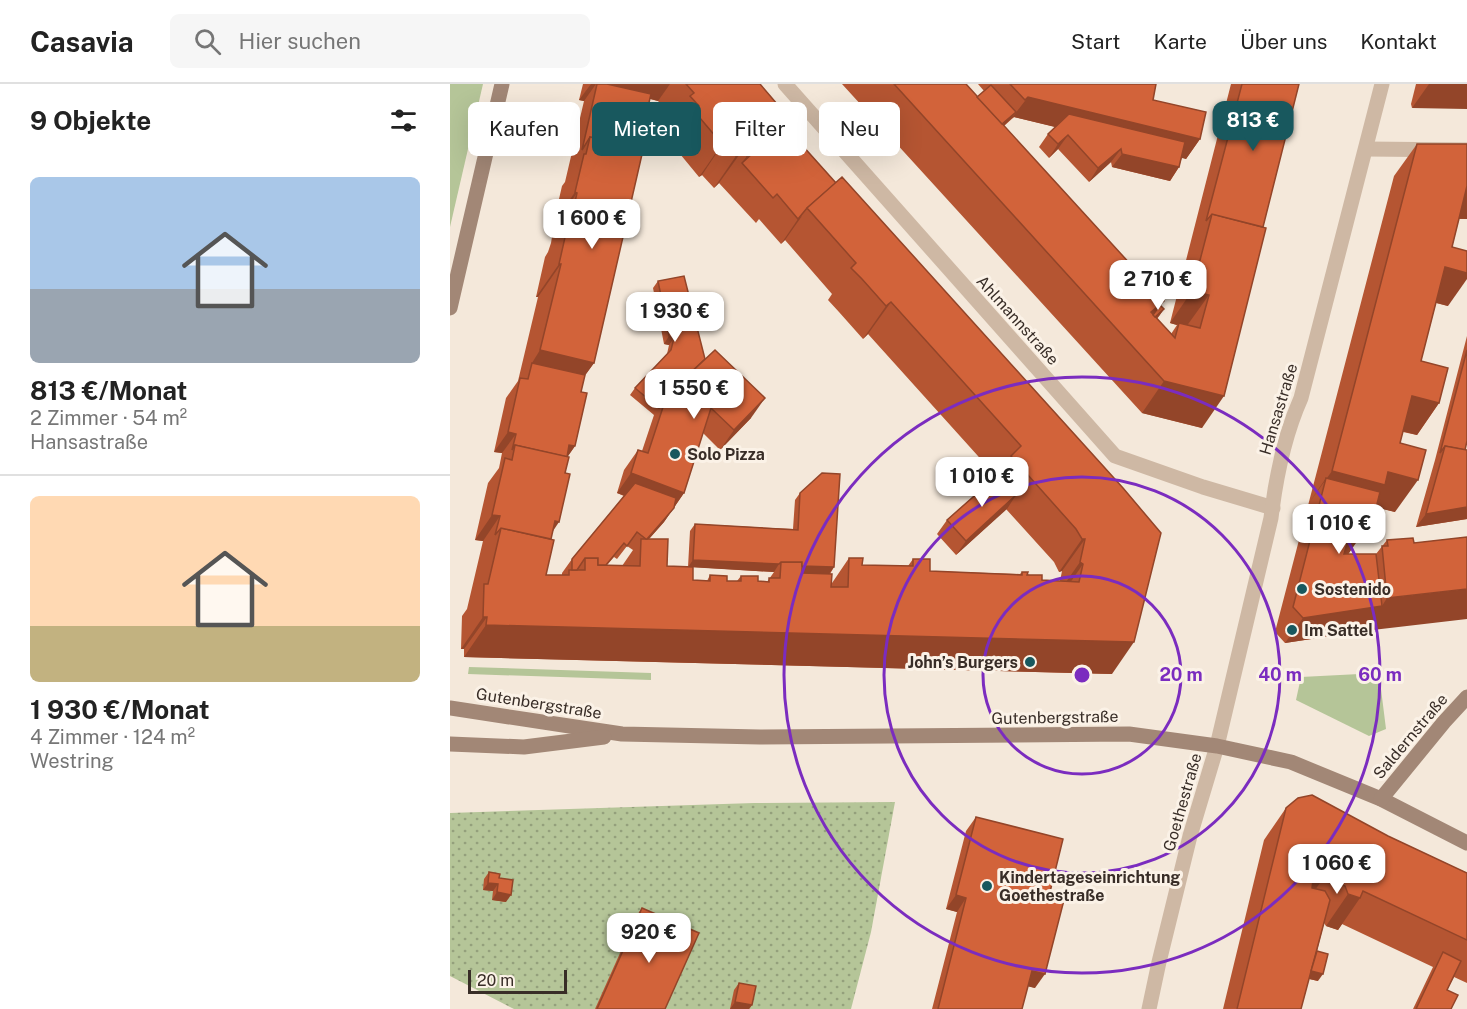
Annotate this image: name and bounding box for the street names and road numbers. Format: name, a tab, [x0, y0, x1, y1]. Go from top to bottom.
street label: Ahlmannstraße	[972, 272, 1063, 369]
street label: Hansastraße	[1256, 361, 1301, 457]
street label: Gutenbergstraße	[475, 684, 603, 723]
street label: Saldernstraße	[1369, 690, 1452, 783]
street label: Gutenbergstraße	[991, 707, 1119, 728]
street label: Goethestraße	[1159, 751, 1206, 853]

